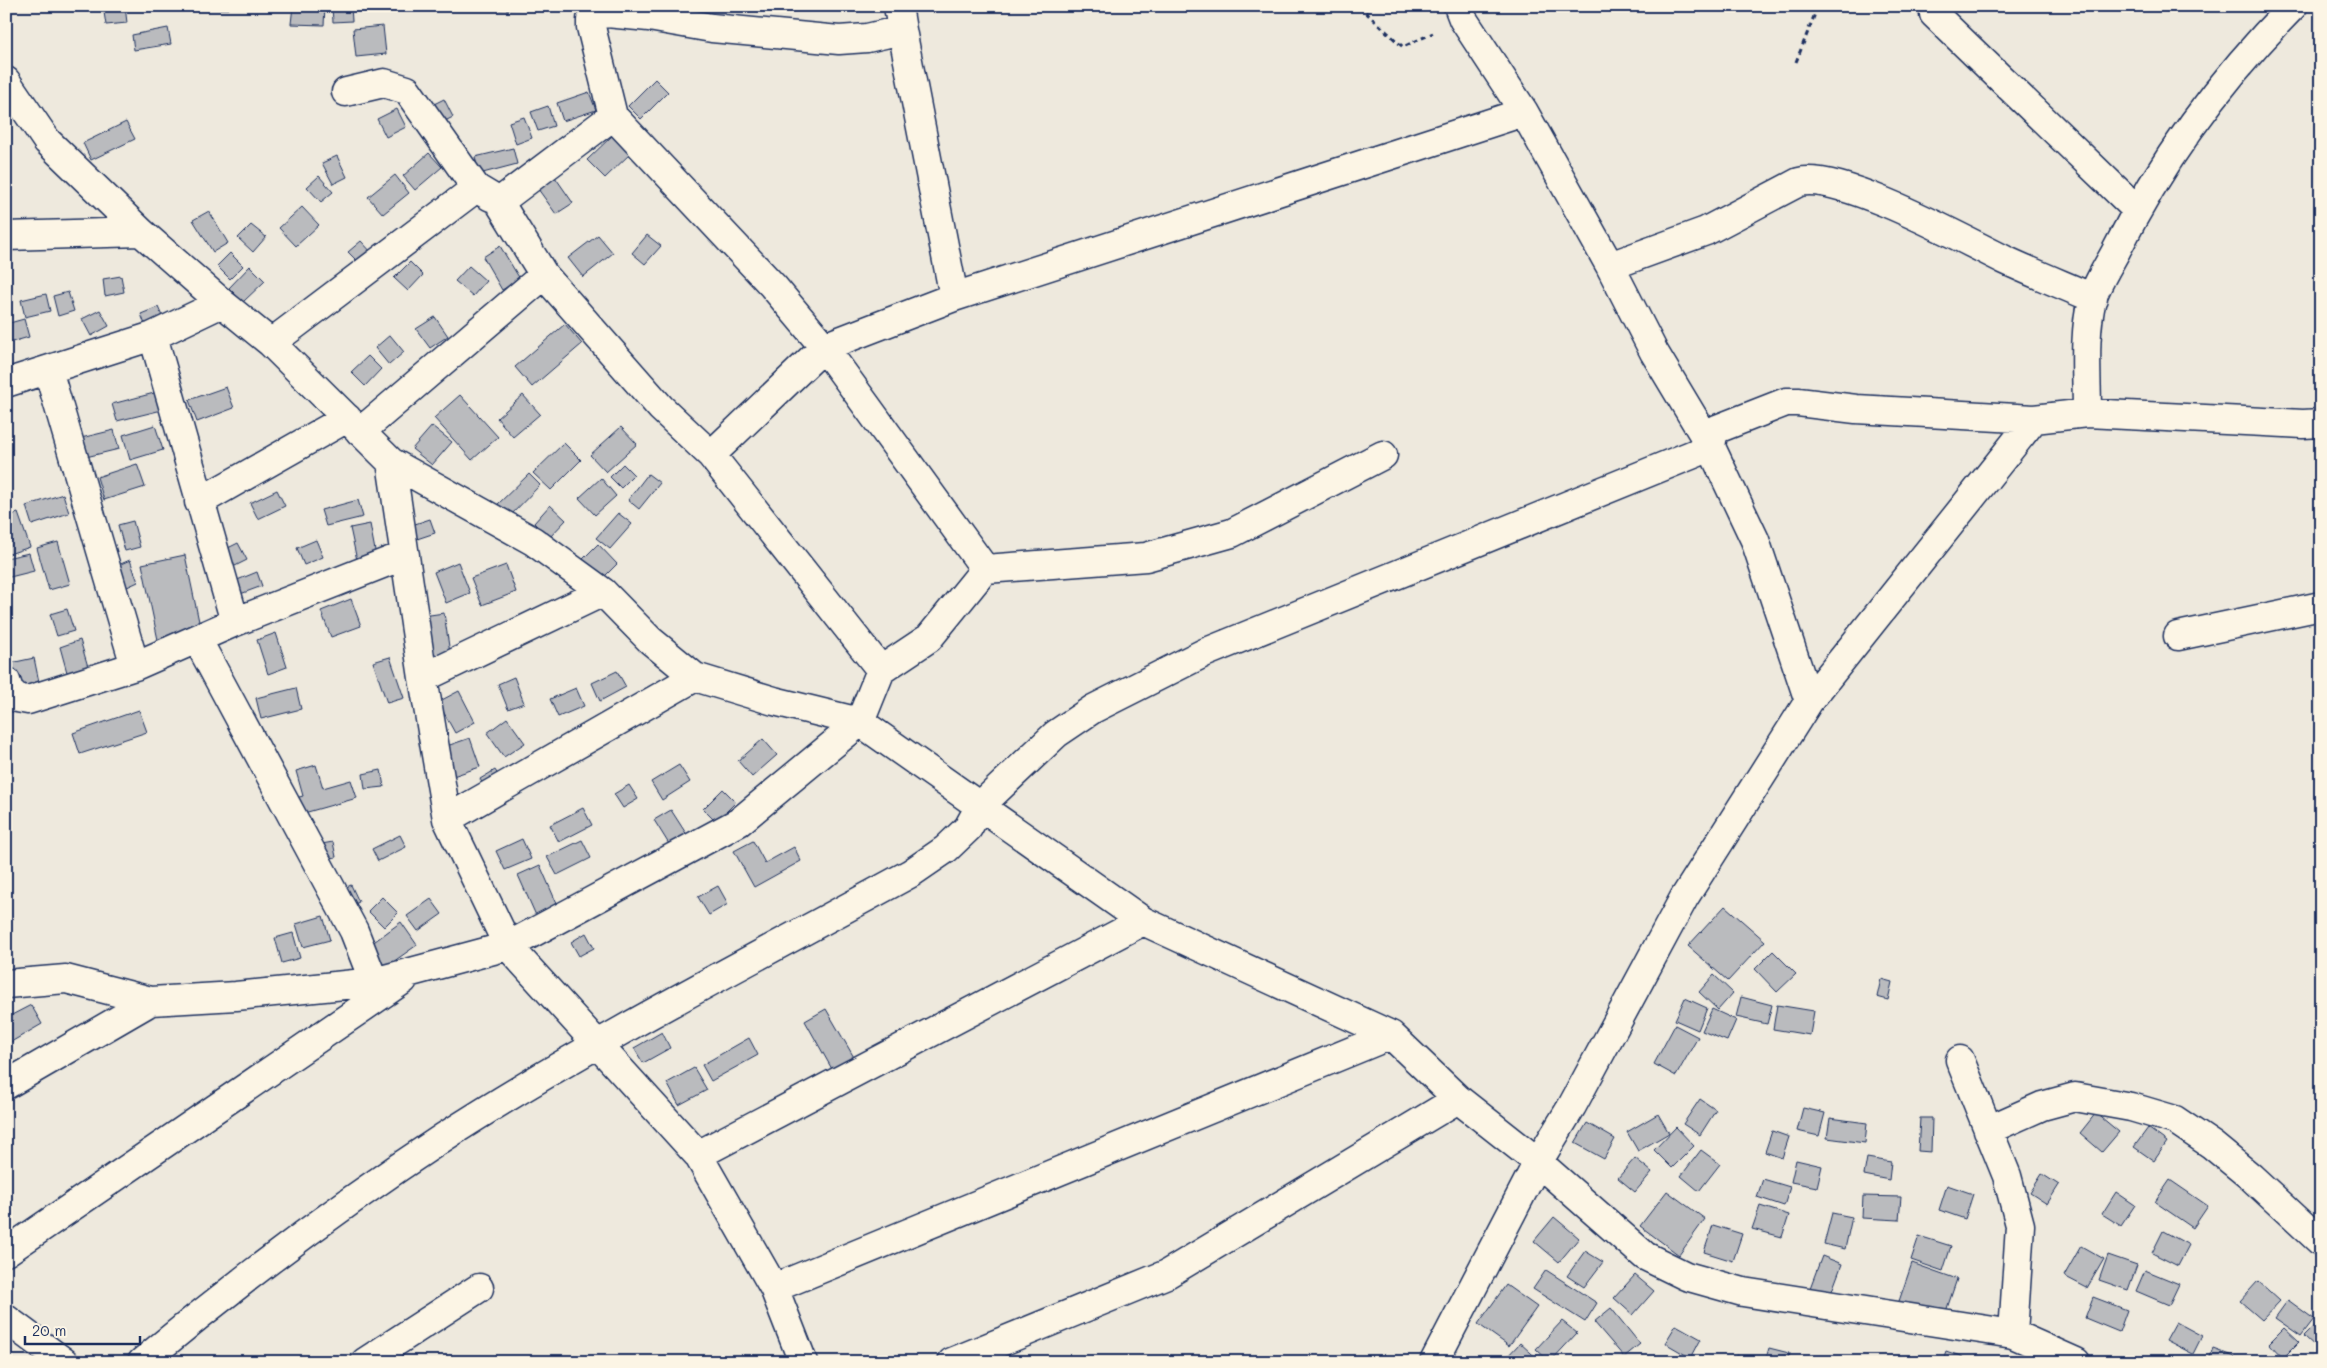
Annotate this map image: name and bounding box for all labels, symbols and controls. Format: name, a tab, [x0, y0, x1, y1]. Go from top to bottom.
scale bar	[25, 1313, 140, 1345]
text: 20 m	[32, 1320, 66, 1340]

